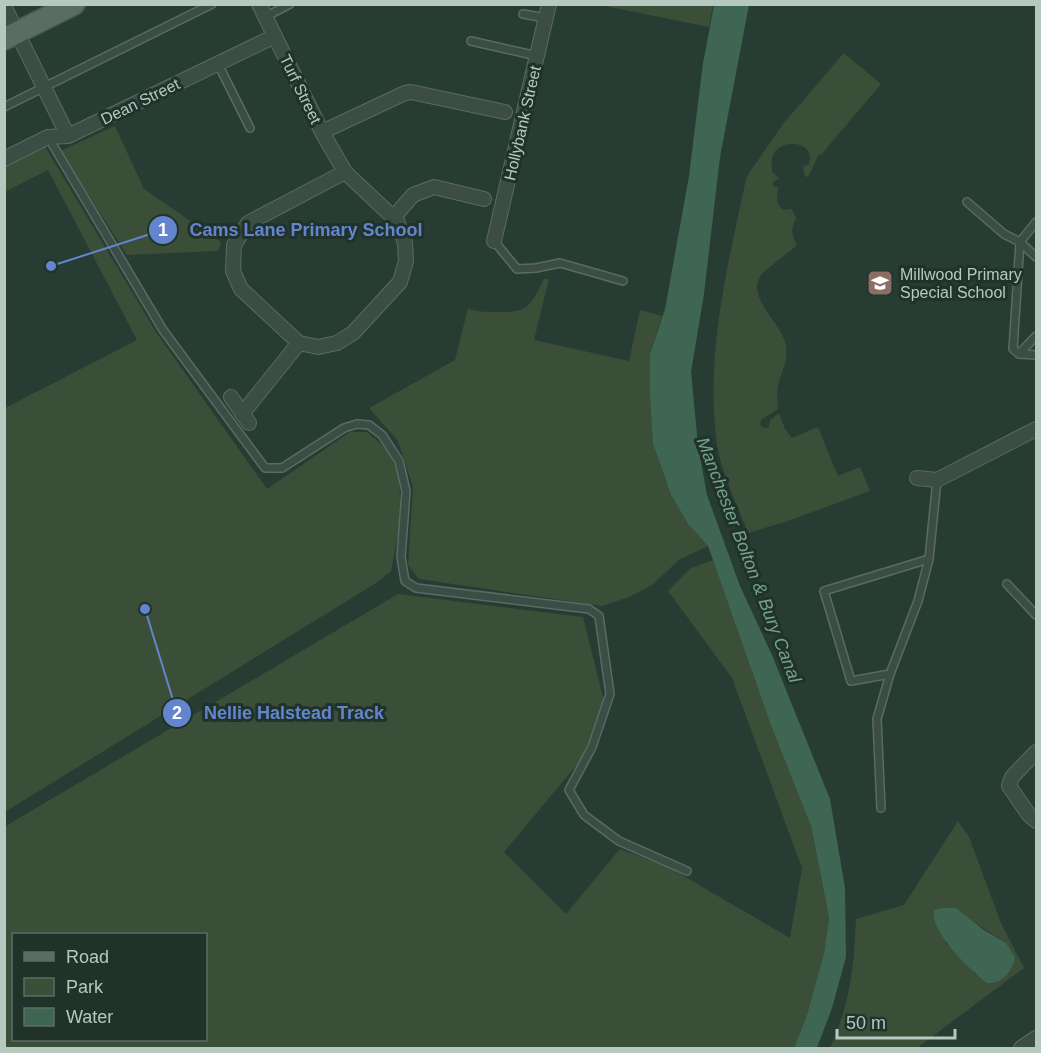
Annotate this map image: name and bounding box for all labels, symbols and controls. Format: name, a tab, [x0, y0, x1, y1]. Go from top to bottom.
street label: Turf Street	[276, 52, 325, 127]
street label: Hollybank Street	[501, 63, 544, 182]
street label: Dean Street	[98, 75, 183, 128]
callout: Cams Lane Primary School	[148, 212, 435, 248]
text: 1	[158, 220, 168, 240]
text: Cams Lane Primary School	[189, 220, 423, 240]
place label: Millwood Primary Special School	[900, 266, 1022, 301]
school or university icon: Millwood Primary Special School	[865, 268, 895, 298]
water label: Manchester Bolton & Bury Canal	[693, 435, 805, 686]
callout: Nellie Halstead Track	[162, 695, 396, 731]
text: 2	[172, 703, 182, 723]
text: Nellie Halstead Track	[204, 703, 385, 723]
legend	[12, 933, 207, 1041]
text: Road	[66, 947, 109, 967]
text: Park	[66, 977, 104, 997]
scale bar	[837, 1002, 956, 1040]
text: Water	[66, 1007, 113, 1027]
text: 50 m	[846, 1013, 886, 1033]

